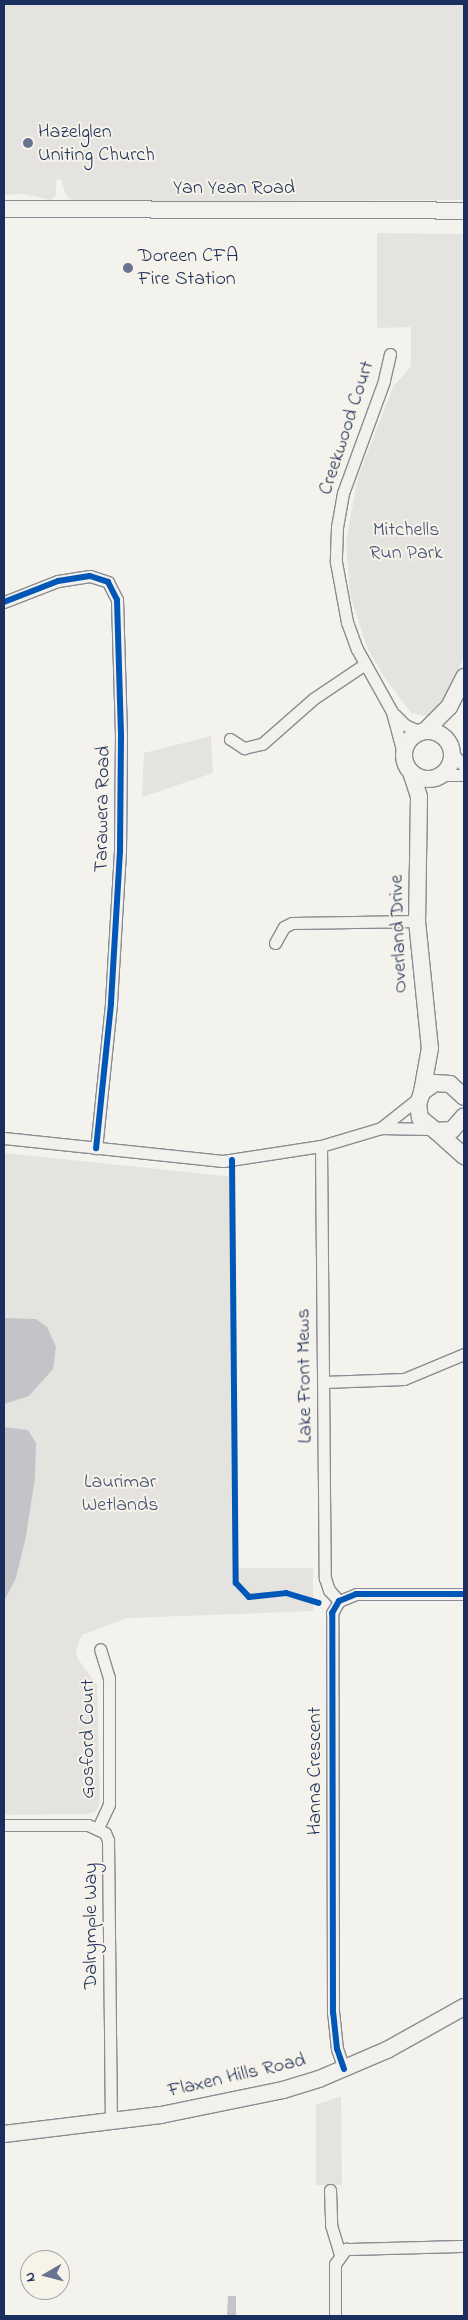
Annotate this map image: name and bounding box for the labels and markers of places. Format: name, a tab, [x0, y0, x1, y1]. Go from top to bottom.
place label: Hazelglen Uniting Church	[38, 120, 155, 167]
marker: Hazelglen Uniting Church	[22, 137, 34, 149]
place label: Doreen CFA Fire Station	[138, 244, 238, 291]
marker: Doreen CFA Fire Station	[122, 262, 134, 274]

